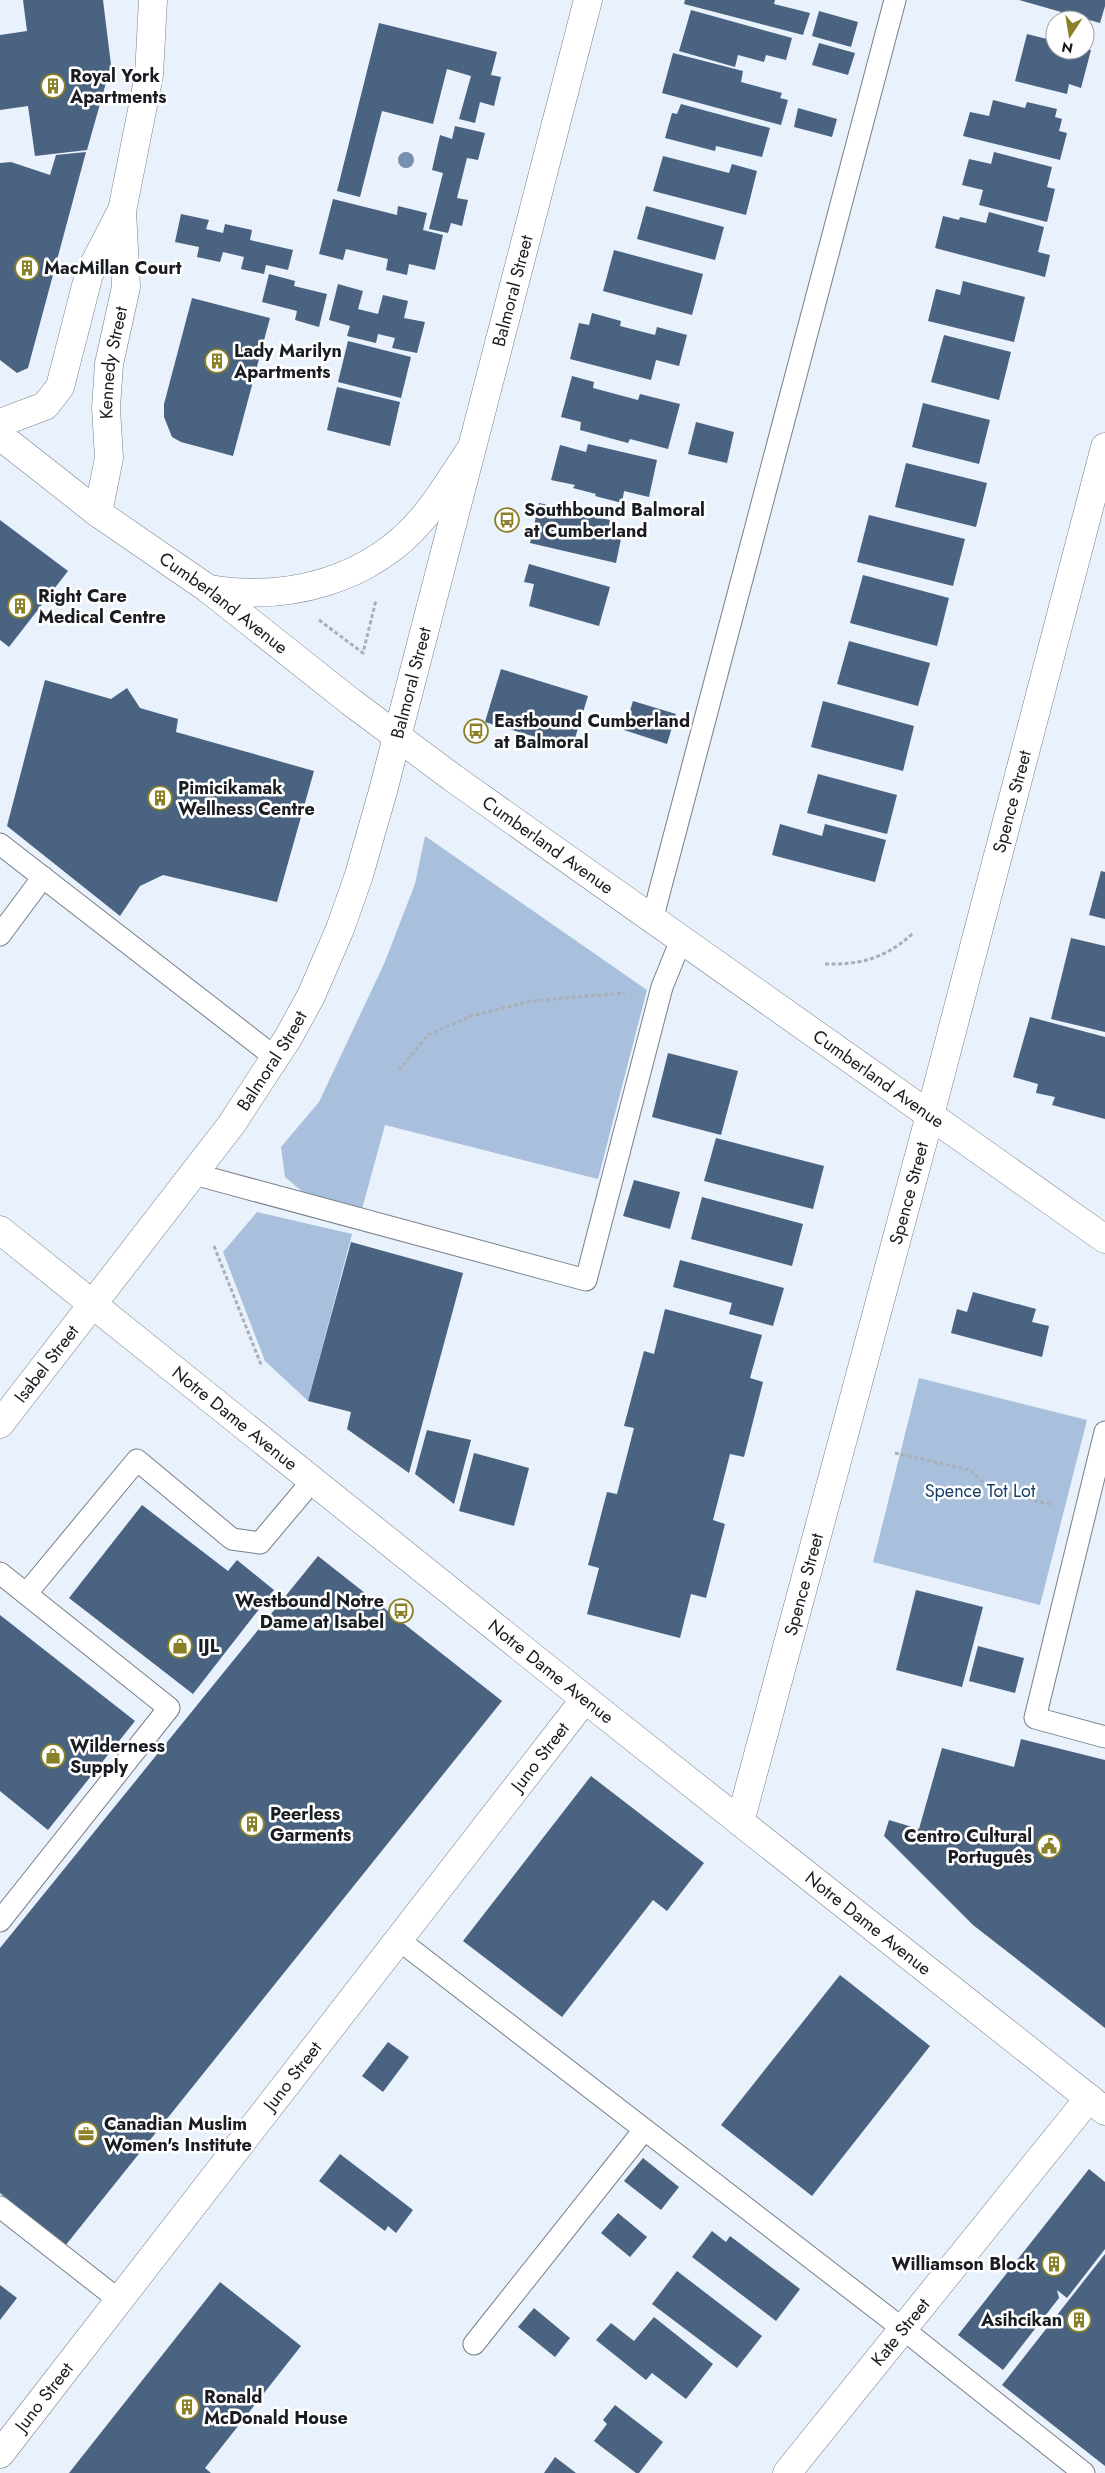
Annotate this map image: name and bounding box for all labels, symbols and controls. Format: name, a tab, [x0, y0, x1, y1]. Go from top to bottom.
north arrow	[1045, 10, 1095, 60]
text: N	[1060, 37, 1075, 59]
place label: Royal York Apartments	[69, 63, 167, 110]
building icon: Royal York Apartments	[40, 73, 66, 99]
street label: Balmoral Street	[486, 232, 540, 349]
building icon: MacMillan Court	[14, 255, 40, 281]
place label: MacMillan Court	[44, 255, 182, 281]
street label: Kennedy Street	[93, 303, 134, 420]
place label: Lady Marilyn Apartments	[233, 338, 342, 385]
building icon: Lady Marilyn Apartments	[204, 348, 230, 374]
place label: Southbound Balmoral at Cumberland	[524, 497, 705, 544]
bus stop icon: Southbound Balmoral at Cumberland	[494, 507, 520, 533]
street label: Cumberland Avenue	[154, 546, 293, 660]
place label: Right Care Medical Centre	[38, 583, 166, 630]
building icon: Right Care Medical Centre	[7, 593, 33, 619]
street label: Balmoral Street	[384, 624, 438, 741]
place label: Eastbound Cumberland at Balmoral	[494, 708, 690, 755]
bus stop icon: Eastbound Cumberland at Balmoral	[463, 718, 489, 744]
street label: Spence Street	[986, 747, 1038, 856]
place label: Pimicikamak Wellness Centre	[178, 775, 315, 822]
building icon: Pimicikamak Wellness Centre	[147, 785, 173, 811]
street label: Cumberland Avenue	[477, 790, 619, 901]
street label: Balmoral Street	[231, 1006, 314, 1116]
street label: Cumberland Avenue	[808, 1023, 950, 1134]
street label: Spence Street	[883, 1139, 935, 1247]
street label: Isabel Street	[8, 1319, 85, 1408]
street label: Notre Dame Avenue	[166, 1360, 303, 1477]
park label: Spence Tot Lot	[925, 1478, 1036, 1504]
street label: Spence Street	[778, 1530, 830, 1639]
place label: Westbound Notre Dame at Isabel	[235, 1588, 384, 1635]
bus stop icon: Westbound Notre Dame at Isabel	[388, 1598, 414, 1624]
street label: Notre Dame Avenue	[482, 1613, 619, 1730]
shop icon: IJL	[167, 1633, 193, 1659]
place label: IJL	[198, 1633, 220, 1659]
street label: Juno Street	[504, 1716, 576, 1799]
place label: Wilderness Supply	[70, 1733, 165, 1780]
shop icon: Wilderness Supply	[40, 1743, 66, 1769]
place label: Peerless Garments	[270, 1801, 351, 1848]
building icon: Peerless Garments	[239, 1811, 265, 1837]
place label: Centro Cultural Português	[904, 1823, 1032, 1870]
public building icon: Centro Cultural Português	[1036, 1833, 1062, 1859]
street label: Notre Dame Avenue	[800, 1865, 937, 1981]
street label: Juno Street	[256, 2035, 328, 2118]
place label: Canadian Muslim Women's Institute	[104, 2111, 252, 2158]
office icon: Canadian Muslim Women's Institute	[73, 2121, 99, 2147]
place label: Williamson Block	[891, 2251, 1037, 2277]
building icon: Williamson Block	[1041, 2251, 1067, 2277]
street label: Kate Street	[865, 2292, 936, 2372]
place label: Asihcikan	[980, 2307, 1062, 2333]
building icon: Asihcikan	[1066, 2307, 1092, 2333]
street label: Juno Street	[8, 2356, 80, 2439]
place label: Ronald McDonald House	[204, 2384, 348, 2431]
building icon: Ronald McDonald House	[174, 2394, 200, 2420]

